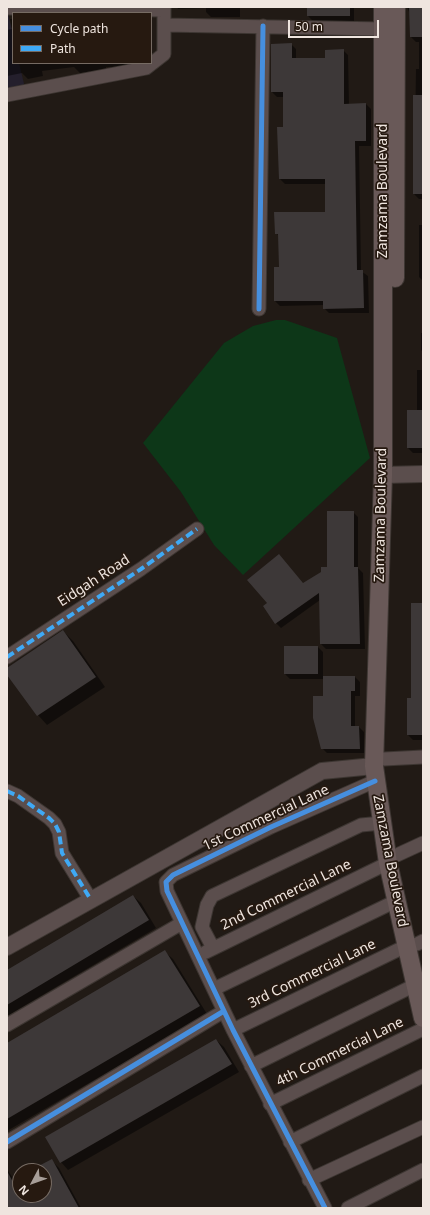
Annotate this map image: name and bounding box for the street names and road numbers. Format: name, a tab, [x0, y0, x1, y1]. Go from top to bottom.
street label: Zamzama Boulevard	[375, 124, 391, 258]
street label: Zamzama Boulevard	[371, 448, 391, 582]
street label: Eidgah Road	[55, 552, 133, 610]
street label: 1st Commercial Lane	[200, 781, 332, 855]
street label: Zamzama Boulevard	[369, 793, 411, 929]
street label: 2nd Commercial Lane	[218, 856, 354, 934]
street label: 3rd Commercial Lane	[245, 936, 379, 1012]
street label: 4th Commercial Lane	[274, 1014, 406, 1090]

